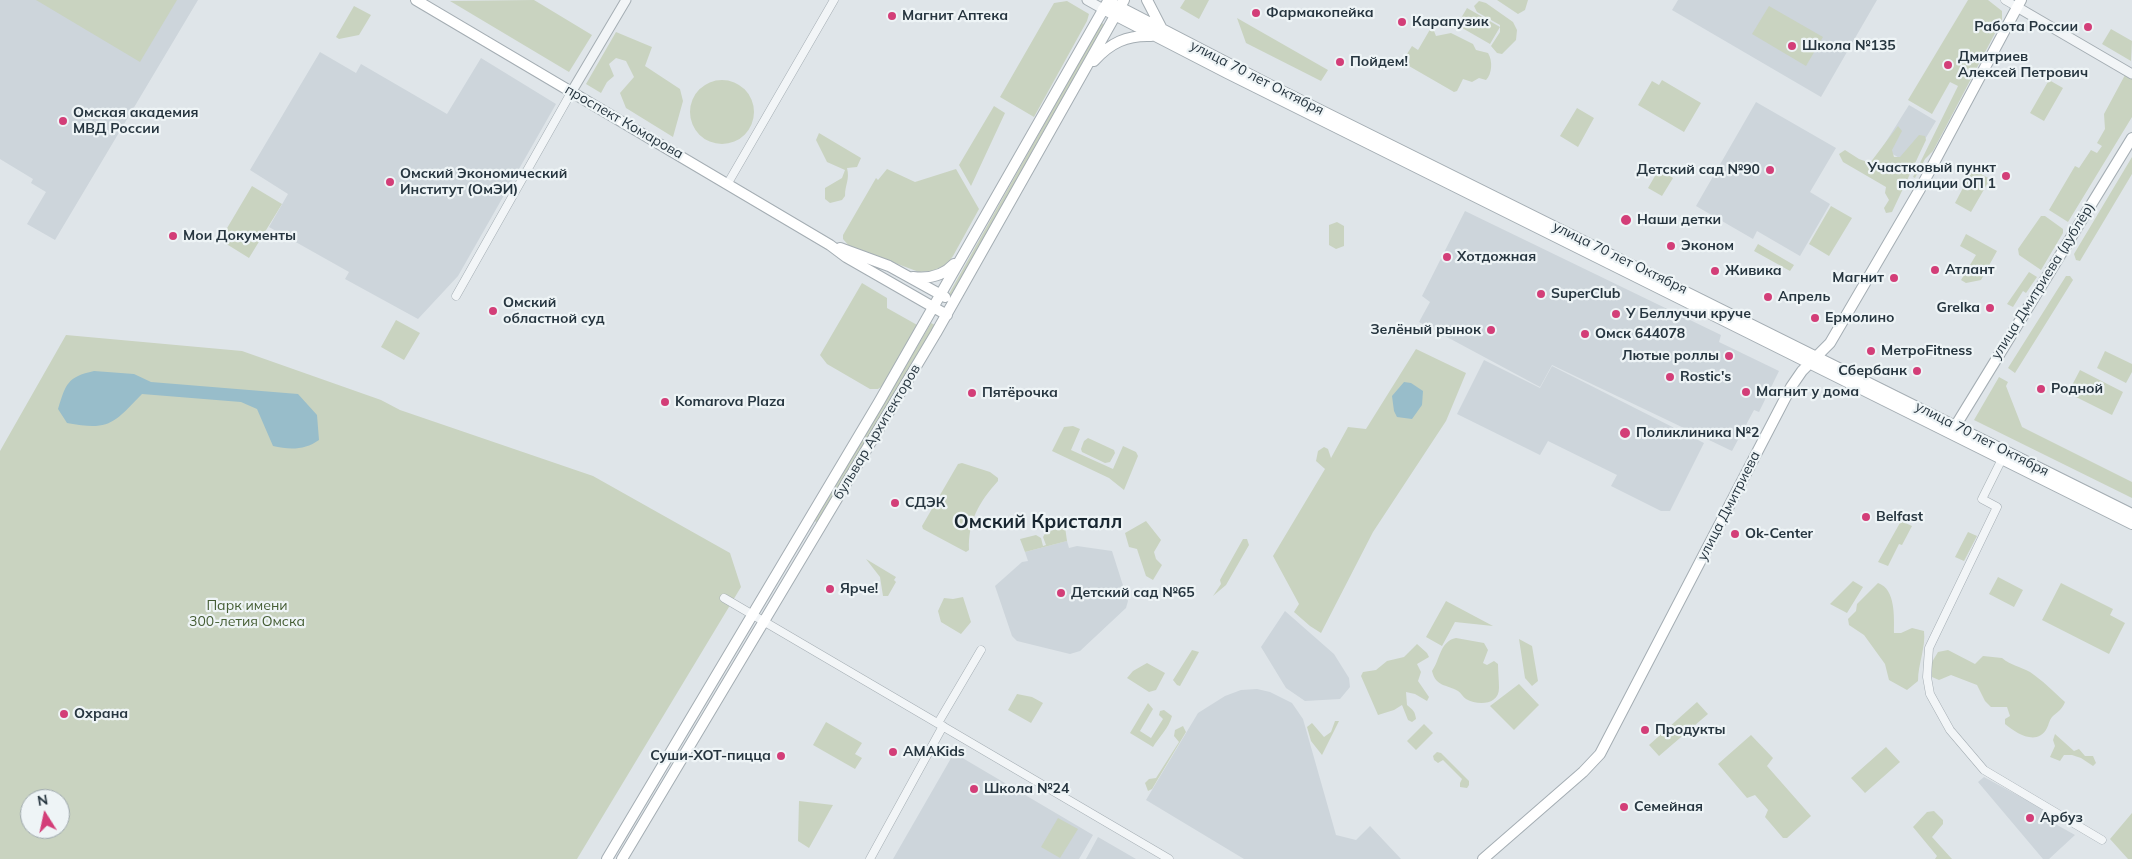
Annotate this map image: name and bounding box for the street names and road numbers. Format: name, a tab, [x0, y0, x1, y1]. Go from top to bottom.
street label: улица 70 лет Октября	[1187, 37, 1327, 119]
street label: проспект Комарова	[562, 81, 686, 163]
street label: улица Дмитриева (дублёр)	[1988, 199, 2098, 363]
street label: улица 70 лет Октября	[1550, 218, 1690, 298]
street label: бульвар Архитекторов	[830, 361, 924, 503]
street label: улица 70 лет Октября	[1912, 398, 2052, 480]
street label: улица Дмитриева	[1694, 448, 1764, 564]

